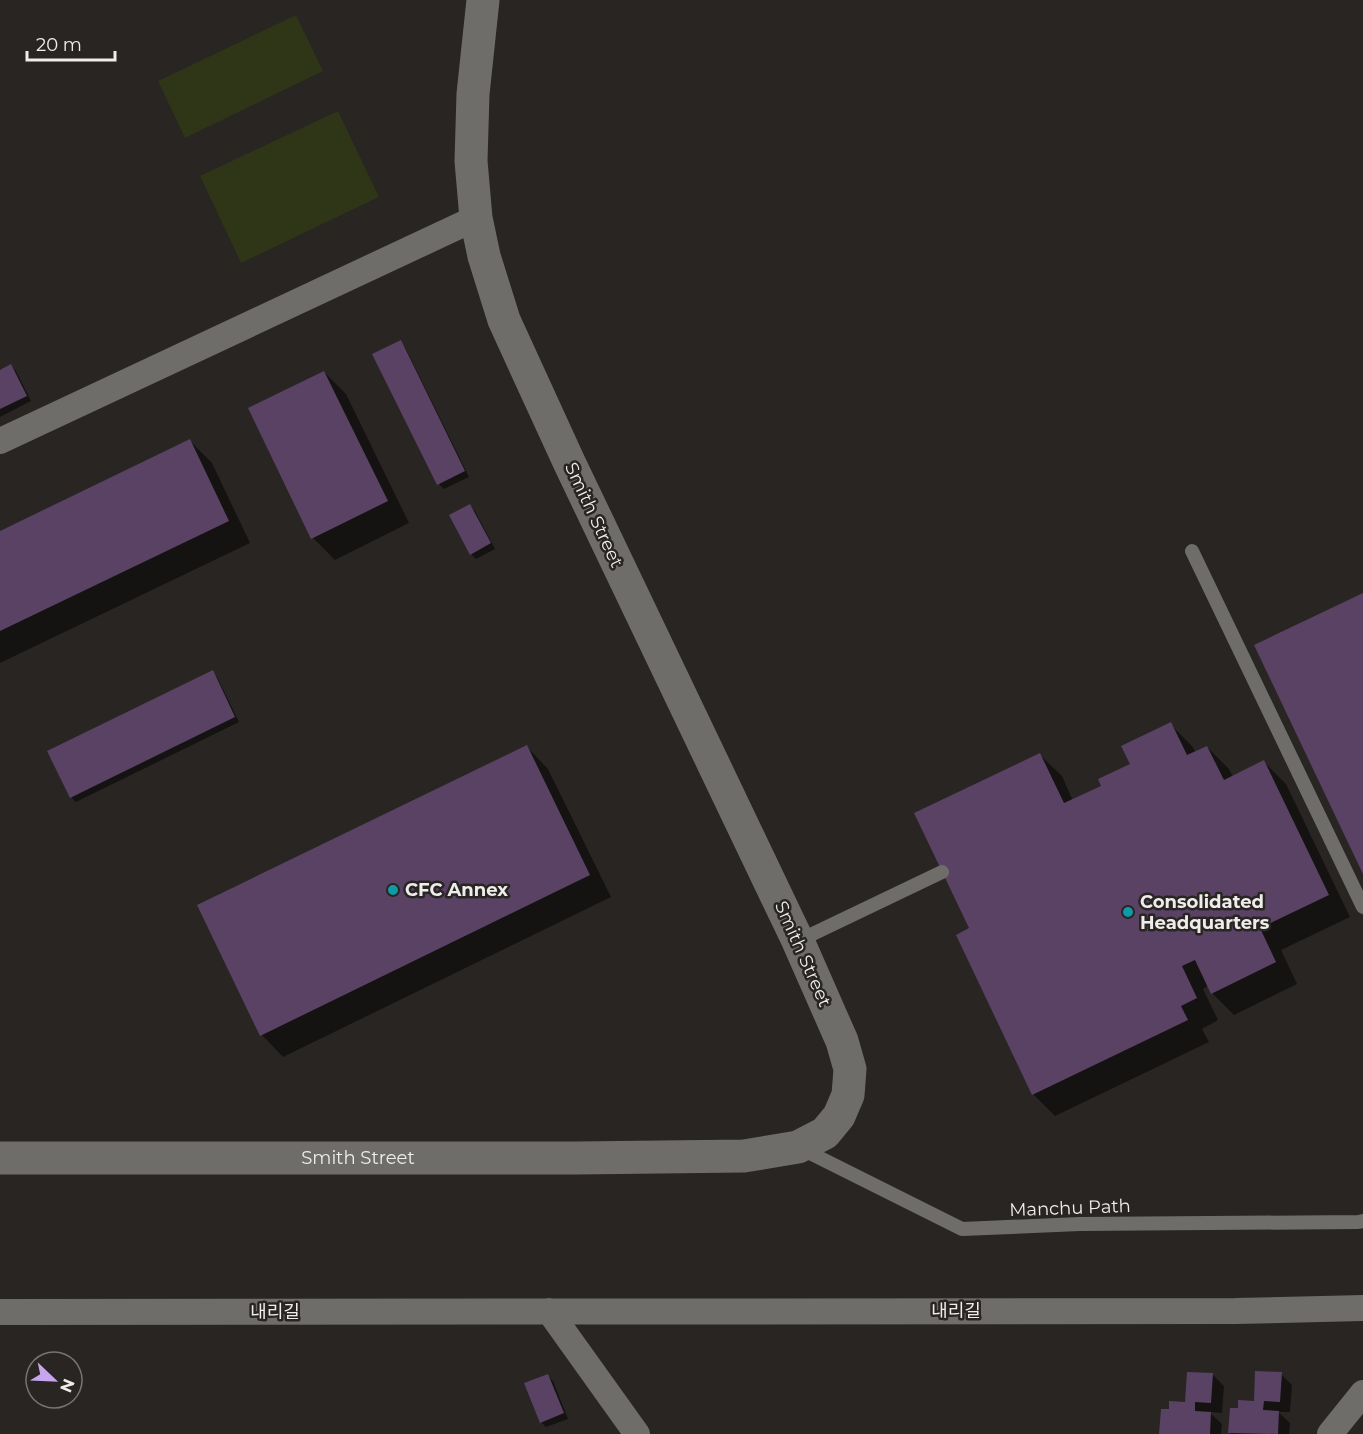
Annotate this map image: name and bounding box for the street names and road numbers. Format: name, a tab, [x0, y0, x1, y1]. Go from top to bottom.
street label: Smith Street	[560, 459, 628, 571]
street label: Smith Street	[770, 898, 836, 1010]
street label: Smith Street	[301, 1147, 415, 1169]
street label: Manchu Path	[1009, 1195, 1131, 1221]
street label: 내리길	[931, 1300, 981, 1322]
street label: 내리길	[250, 1301, 300, 1323]

